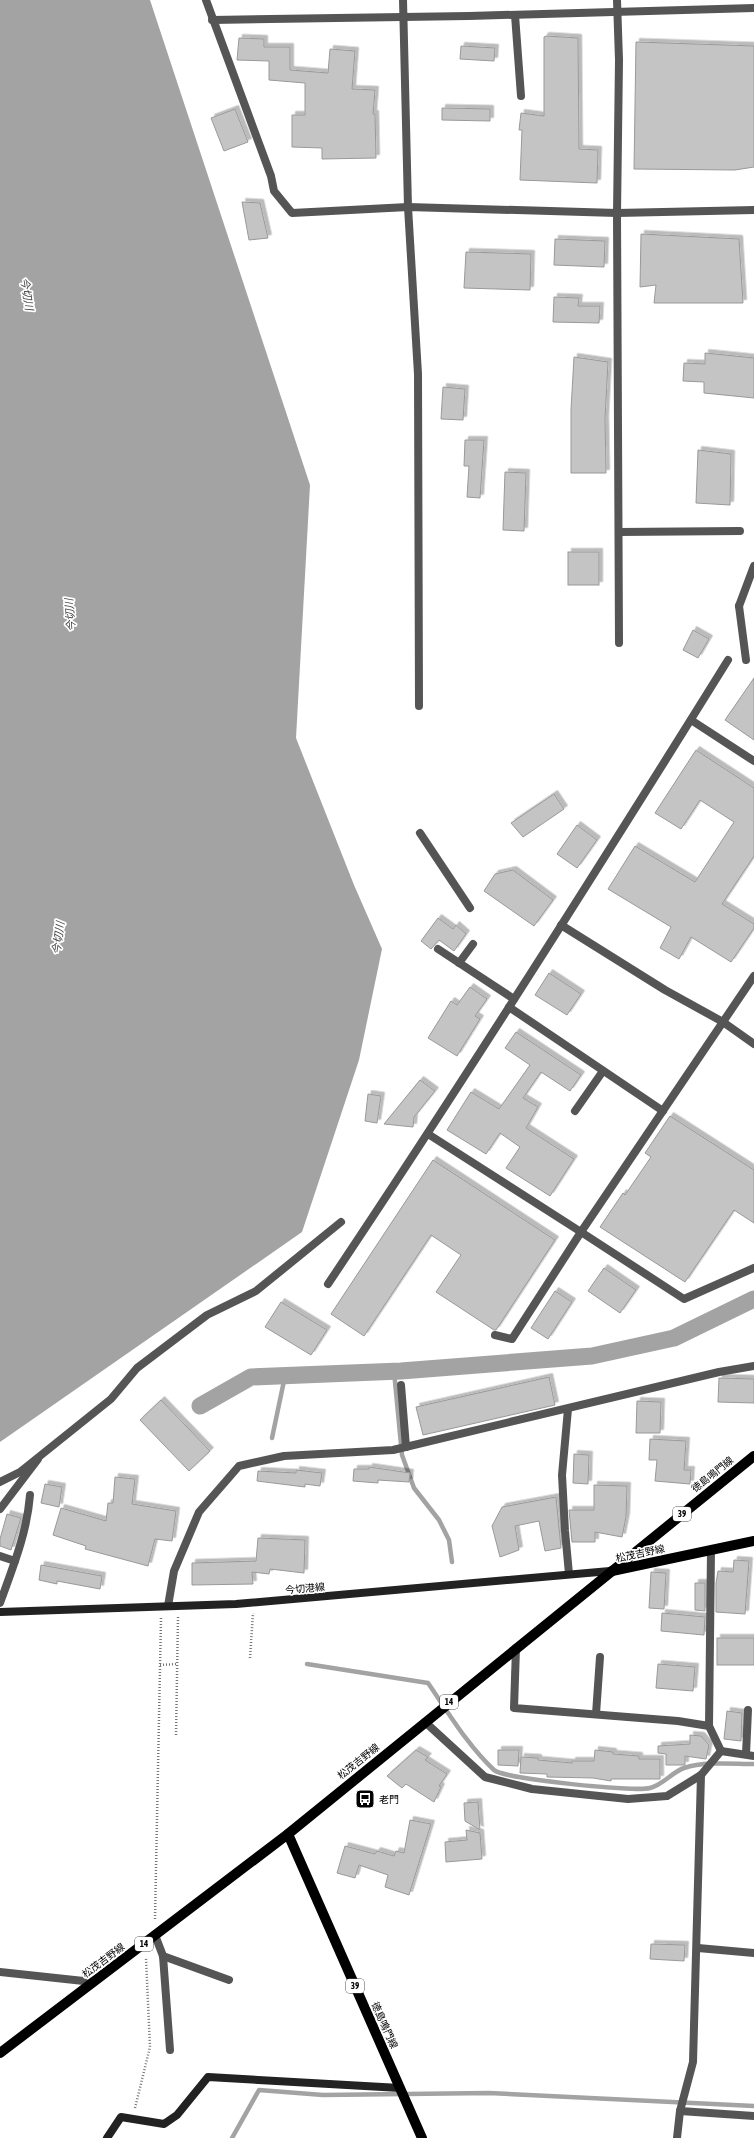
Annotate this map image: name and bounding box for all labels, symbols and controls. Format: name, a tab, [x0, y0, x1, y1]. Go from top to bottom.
water label: 今切川	[18, 277, 36, 312]
water label: 今切川	[63, 597, 77, 632]
water label: 今切川	[50, 920, 66, 955]
street label: 徳島鳴門線	[689, 1454, 735, 1494]
road number: 39	[673, 1507, 691, 1521]
street label: 松茂吉野線	[615, 1543, 666, 1564]
street label: 今切港線	[285, 1581, 325, 1596]
road number: 14	[440, 1695, 458, 1709]
street label: 松茂吉野線	[335, 1741, 381, 1781]
bus stop icon: 老門	[354, 1788, 376, 1810]
place label: 老門	[379, 1794, 399, 1805]
road number: 14	[135, 1937, 153, 1951]
street label: 松茂吉野線	[80, 1941, 127, 1980]
road number: 39	[346, 1979, 364, 1993]
street label: 徳島鳴門線	[369, 2000, 400, 2050]

